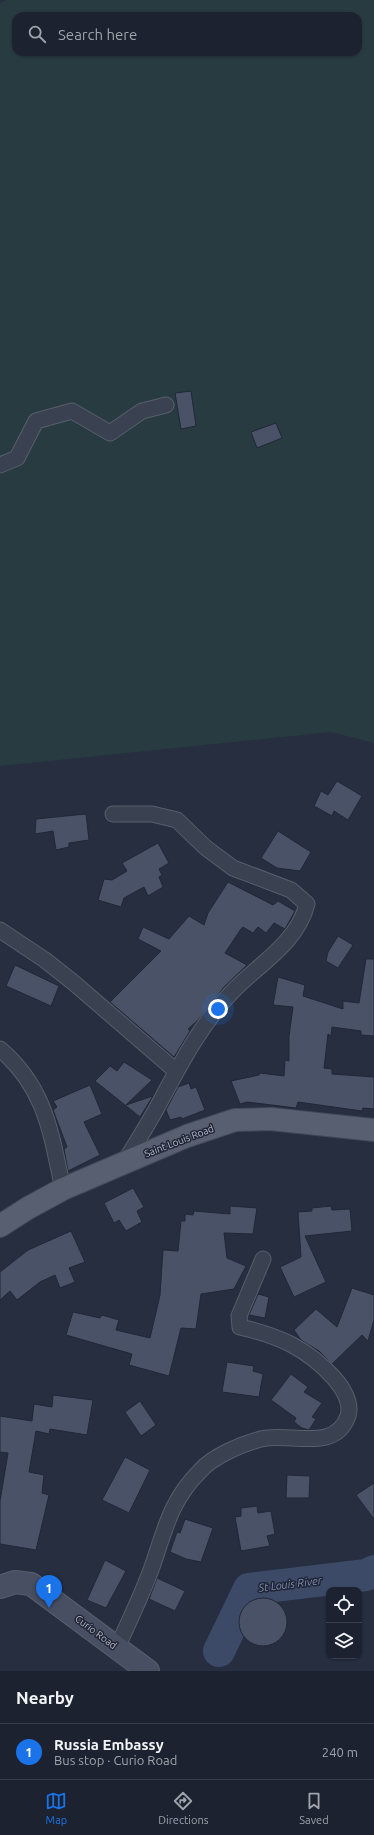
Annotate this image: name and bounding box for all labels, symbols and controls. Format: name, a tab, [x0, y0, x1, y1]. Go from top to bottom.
search box	[12, 12, 362, 56]
icon: search	[26, 23, 48, 45]
text: Search here	[58, 26, 137, 43]
your location	[208, 999, 228, 1019]
street label: Saint Louis Road	[143, 1123, 215, 1159]
water label: St Louis River	[257, 1574, 323, 1594]
pin: 1	[36, 1575, 62, 1608]
map controls	[326, 1587, 362, 1659]
button: locate	[326, 1587, 362, 1623]
street label: Curio Road	[73, 1613, 119, 1651]
button: layers	[326, 1623, 362, 1659]
text: Nearby	[16, 1688, 74, 1707]
text: Russia Embassy	[54, 1736, 164, 1753]
text: 1	[25, 1745, 33, 1759]
text: 240 m	[322, 1745, 358, 1759]
text: Bus stop · Curio Road	[54, 1753, 177, 1767]
tab: Map	[45, 1790, 67, 1826]
tab: Directions	[158, 1790, 209, 1826]
tab: Saved	[299, 1790, 329, 1826]

